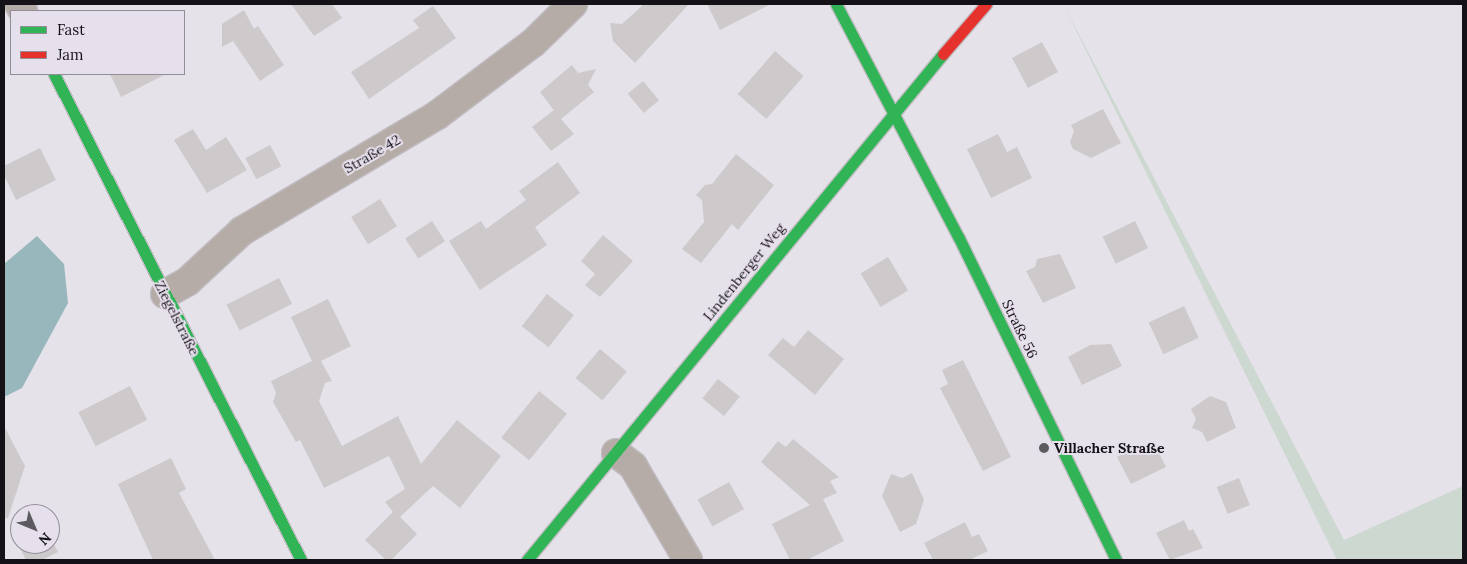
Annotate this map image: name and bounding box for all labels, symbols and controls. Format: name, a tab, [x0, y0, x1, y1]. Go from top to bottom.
legend	[10, 10, 185, 75]
text: Fast	[57, 20, 85, 39]
text: Jam	[57, 45, 84, 64]
street label: Straße 42	[341, 131, 403, 177]
street label: Lindenberger Weg	[700, 220, 788, 324]
street label: Ziegelstraße	[151, 278, 203, 358]
street label: Straße 56	[999, 297, 1041, 361]
place label: Villacher Straße	[1054, 440, 1164, 456]
marker: Villacher Straße	[1038, 442, 1050, 454]
north arrow	[10, 504, 60, 554]
text: N	[35, 529, 55, 549]

